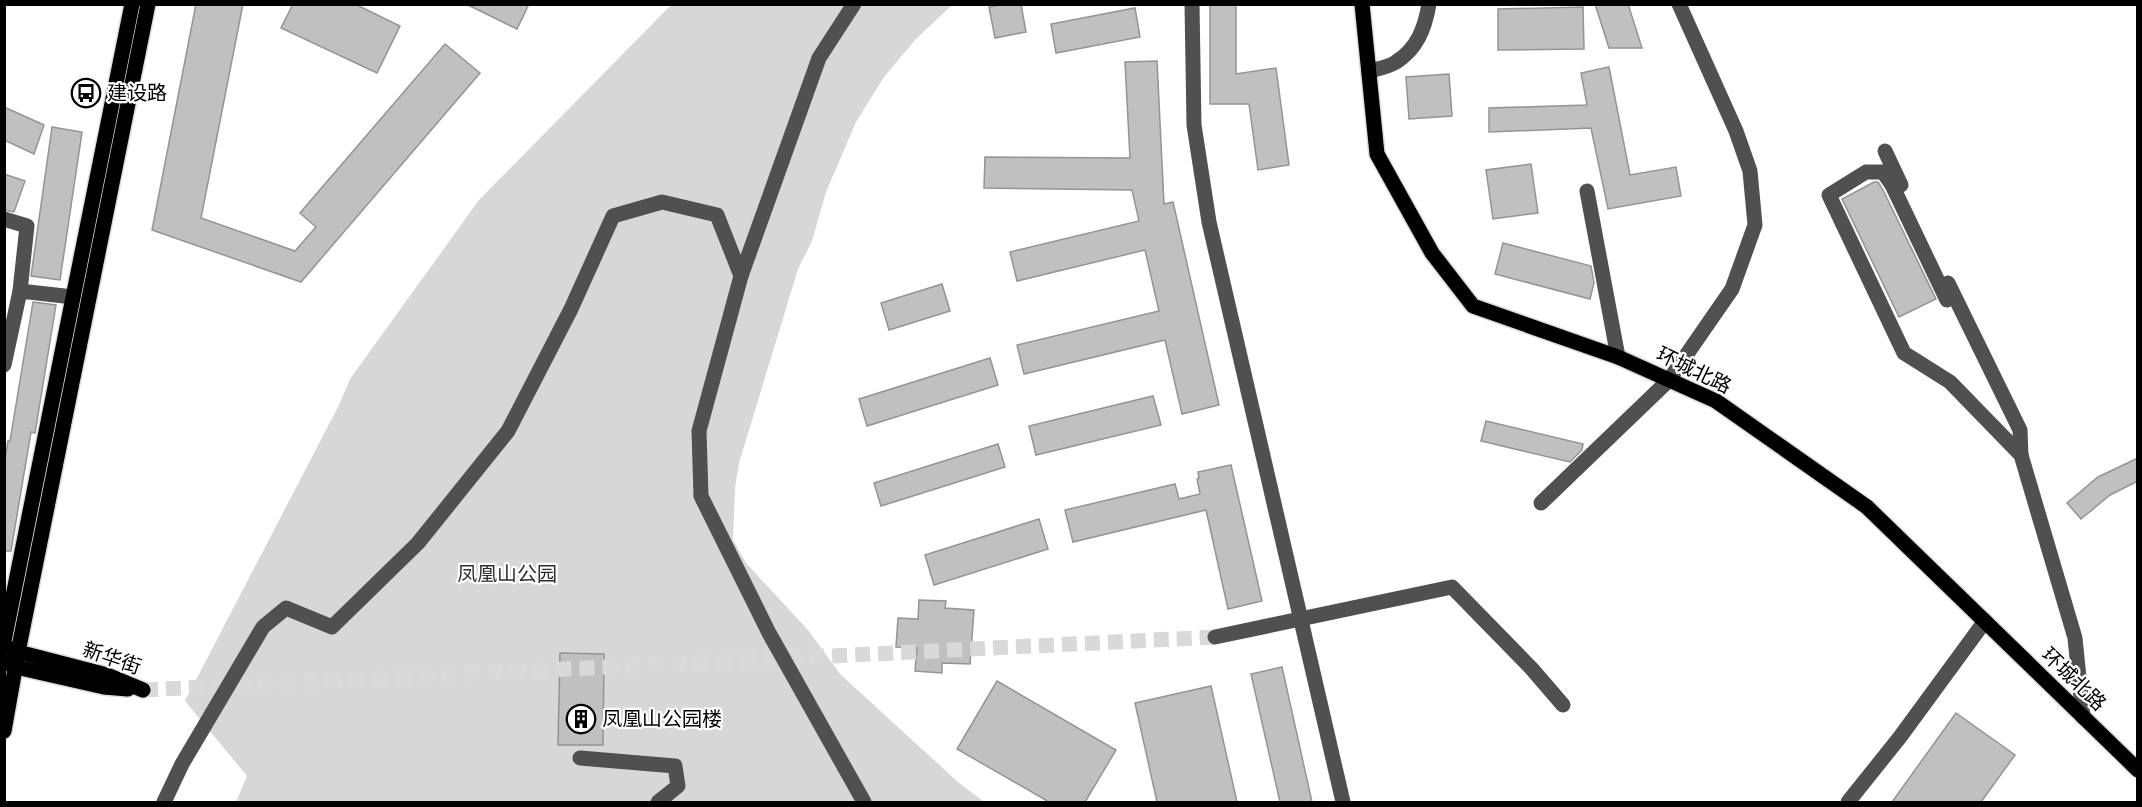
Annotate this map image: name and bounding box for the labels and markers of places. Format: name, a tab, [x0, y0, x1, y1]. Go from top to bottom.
bus stop icon: 建设路	[70, 77, 102, 109]
place label: 建设路	[107, 81, 167, 105]
building icon: 凤凰山公园楼	[565, 703, 597, 735]
place label: 凤凰山公园楼	[602, 707, 722, 731]

